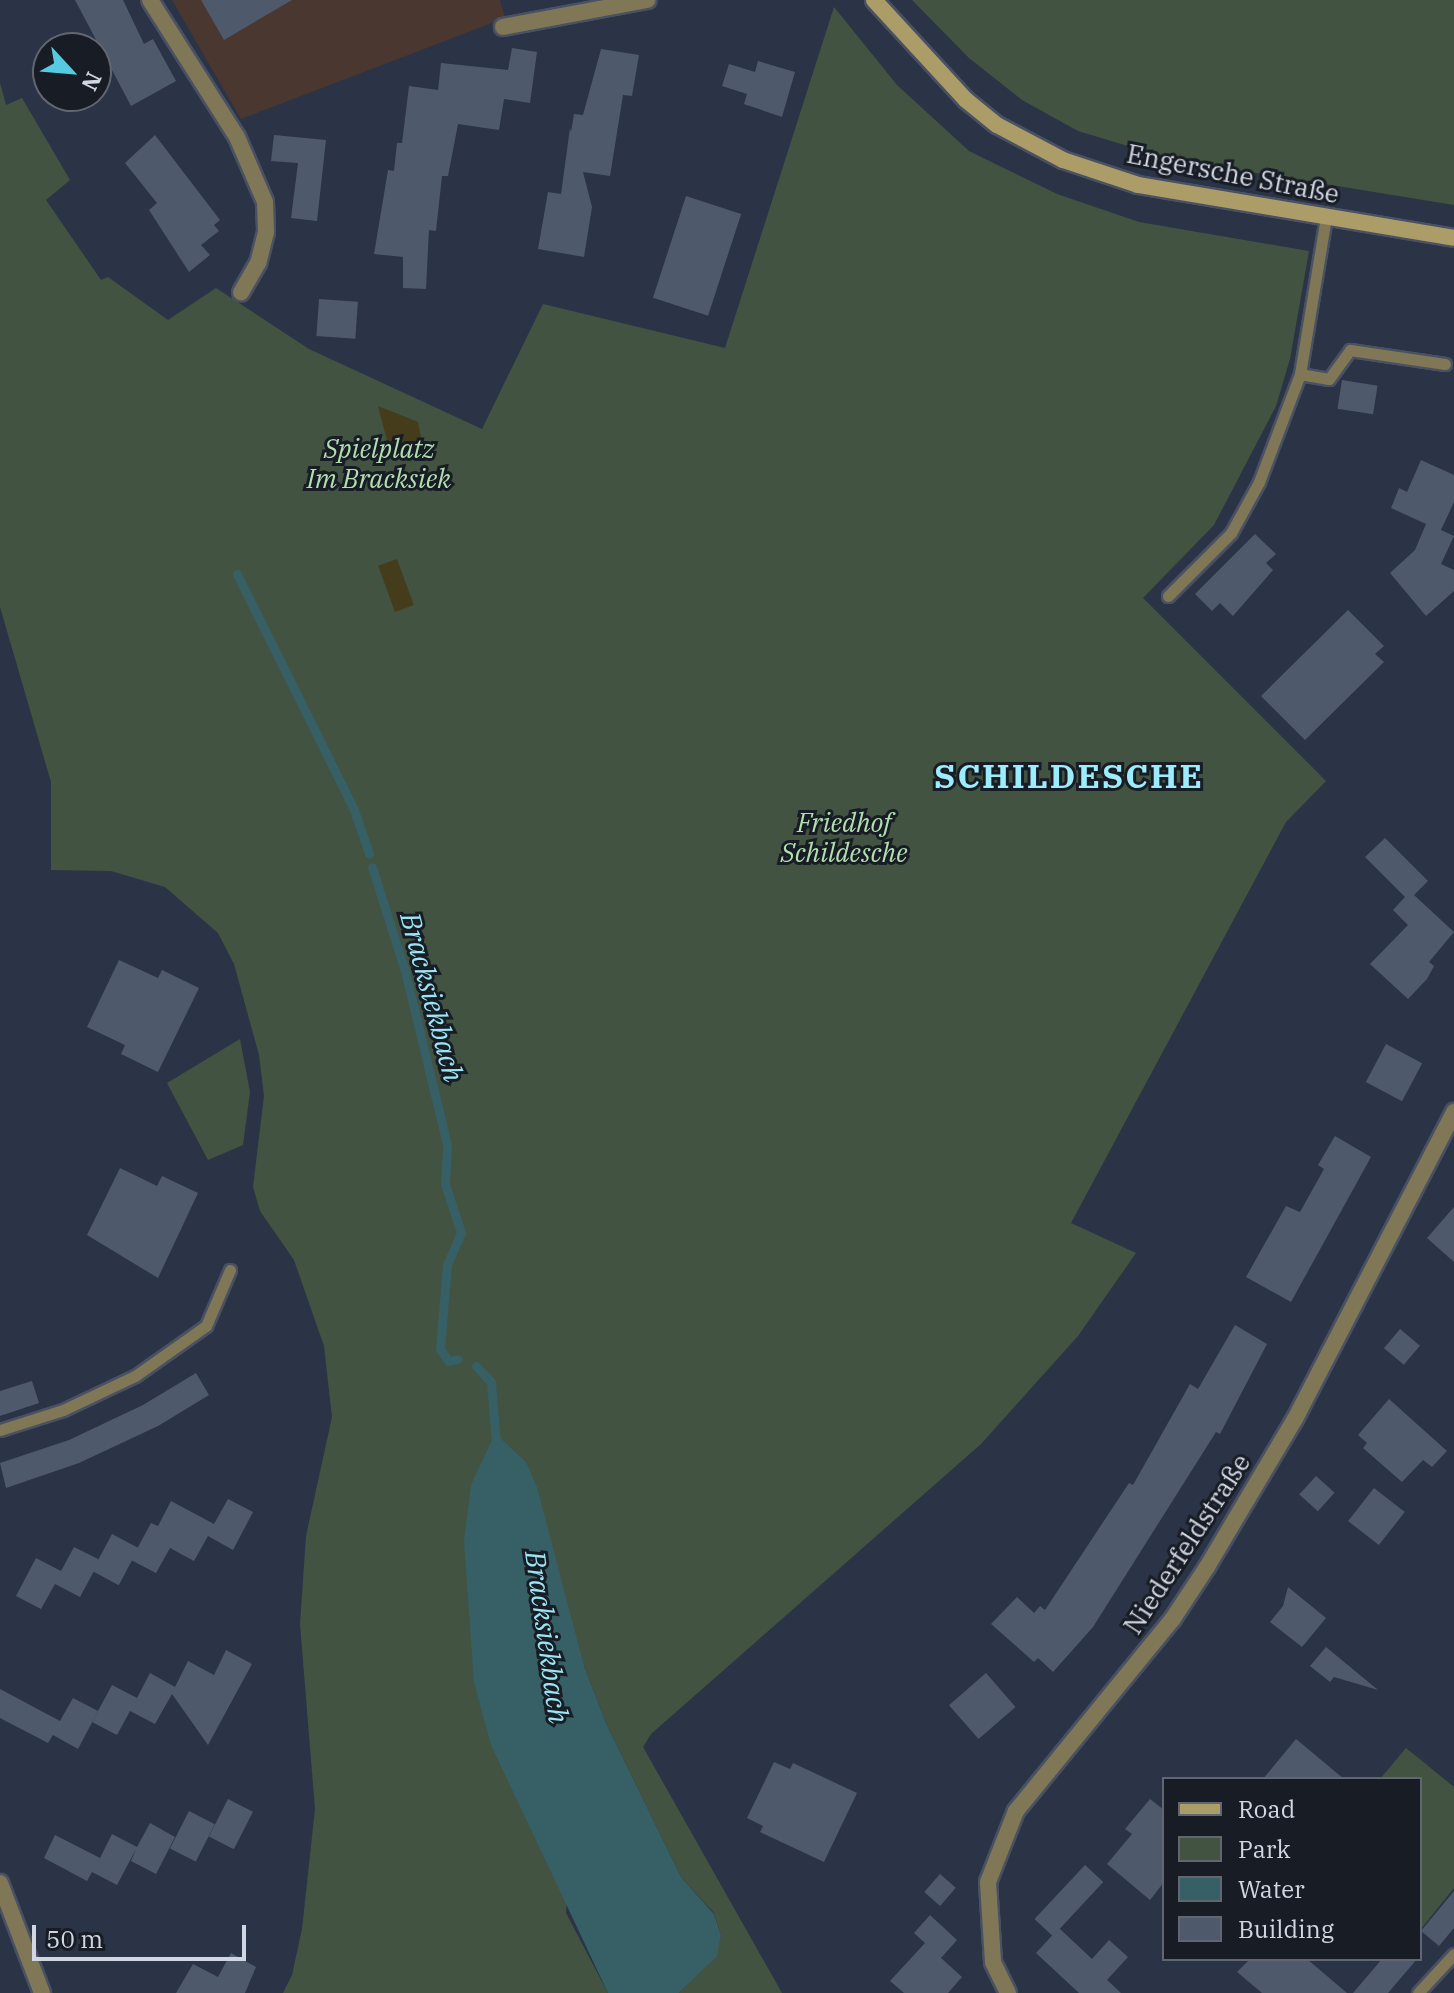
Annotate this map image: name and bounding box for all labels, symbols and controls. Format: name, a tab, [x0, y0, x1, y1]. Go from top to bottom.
north arrow	[32, 32, 112, 112]
text: N	[75, 68, 109, 96]
street label: Engersche Straße	[1124, 138, 1342, 210]
park label: Spielplatz Im Bracksiek	[307, 433, 451, 494]
district label: SCHILDESCHE	[934, 756, 1204, 796]
park label: Friedhof Schildesche	[780, 807, 908, 868]
water label: Bracksiekbach	[393, 909, 471, 1085]
street label: Niederfeldstraße	[1117, 1448, 1257, 1640]
water label: Bracksiekbach	[518, 1548, 576, 1726]
legend	[1162, 1777, 1422, 1961]
text: Road	[1238, 1793, 1295, 1825]
text: Park	[1238, 1833, 1290, 1865]
text: Water	[1238, 1873, 1305, 1905]
scale bar	[36, 1909, 250, 1959]
text: Building	[1238, 1913, 1334, 1945]
text: 50 m	[46, 1923, 103, 1955]

